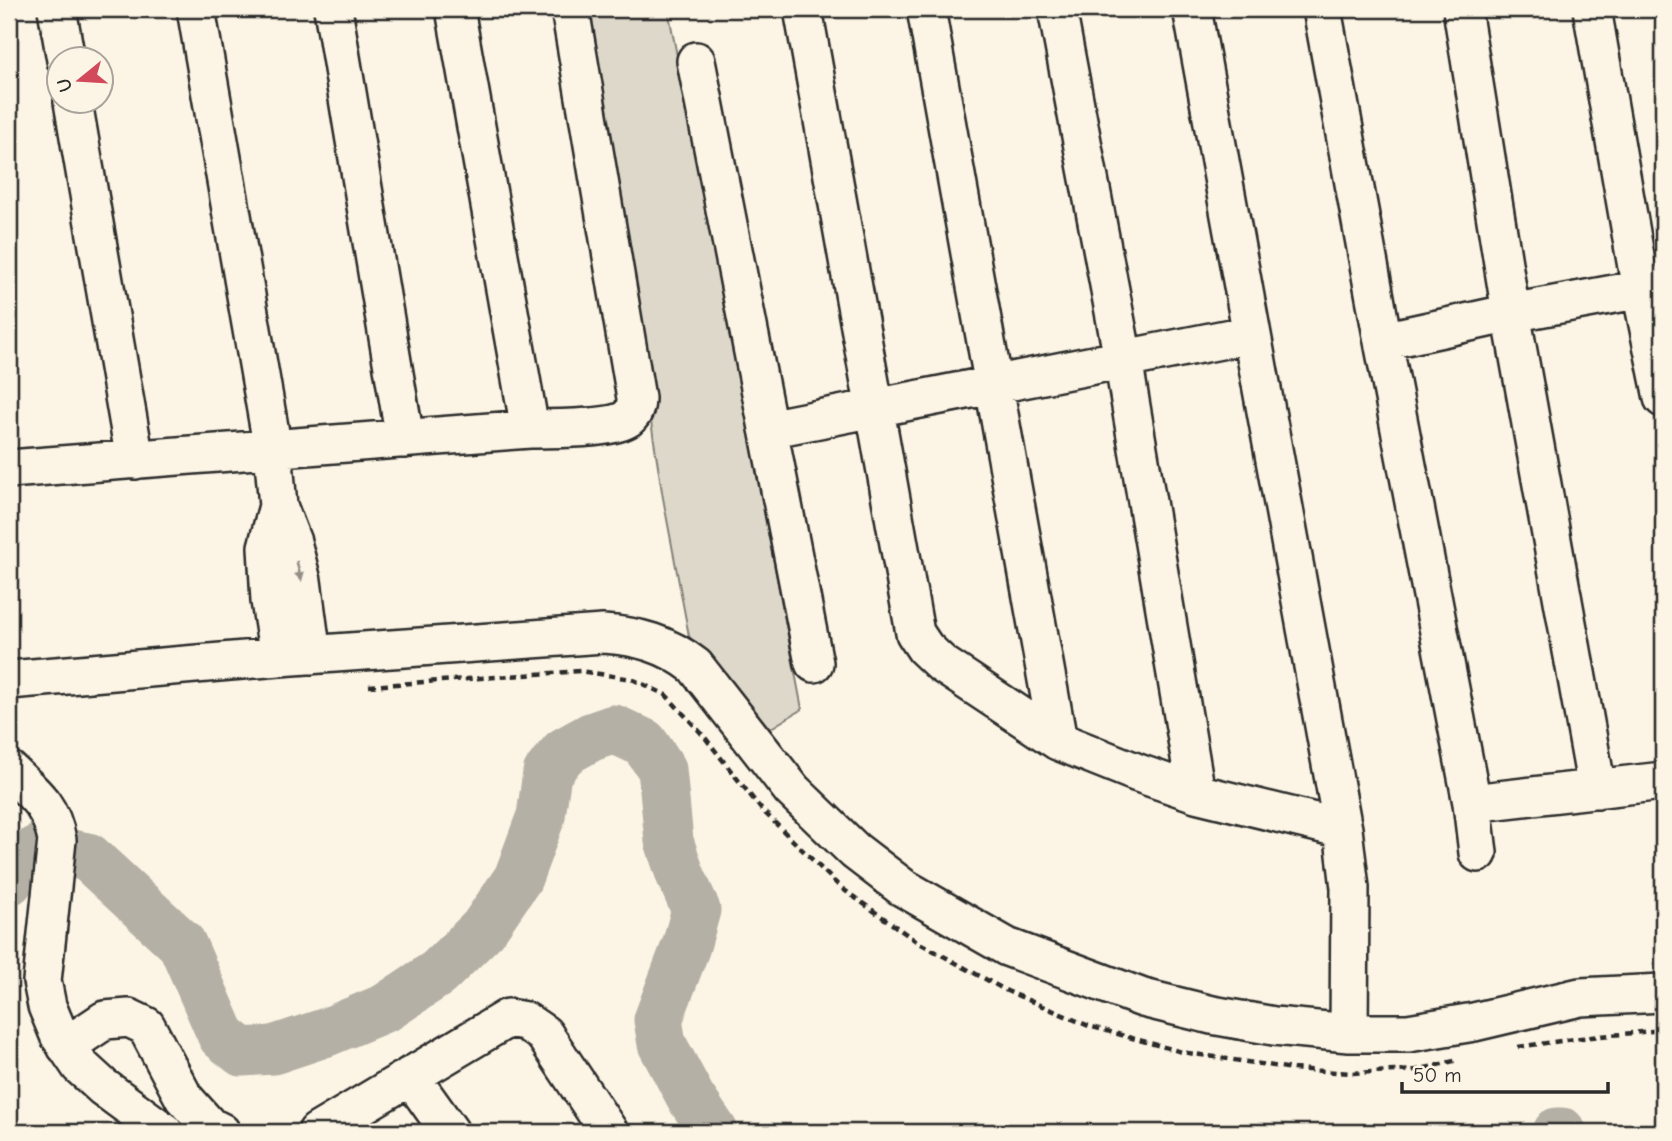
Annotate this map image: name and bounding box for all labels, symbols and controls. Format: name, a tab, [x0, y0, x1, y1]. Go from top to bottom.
north arrow	[46, 46, 116, 116]
text: U	[52, 75, 77, 94]
one-way arrow	[294, 560, 305, 582]
scale bar	[1402, 1050, 1609, 1094]
text: 50 m	[1413, 1063, 1462, 1087]

